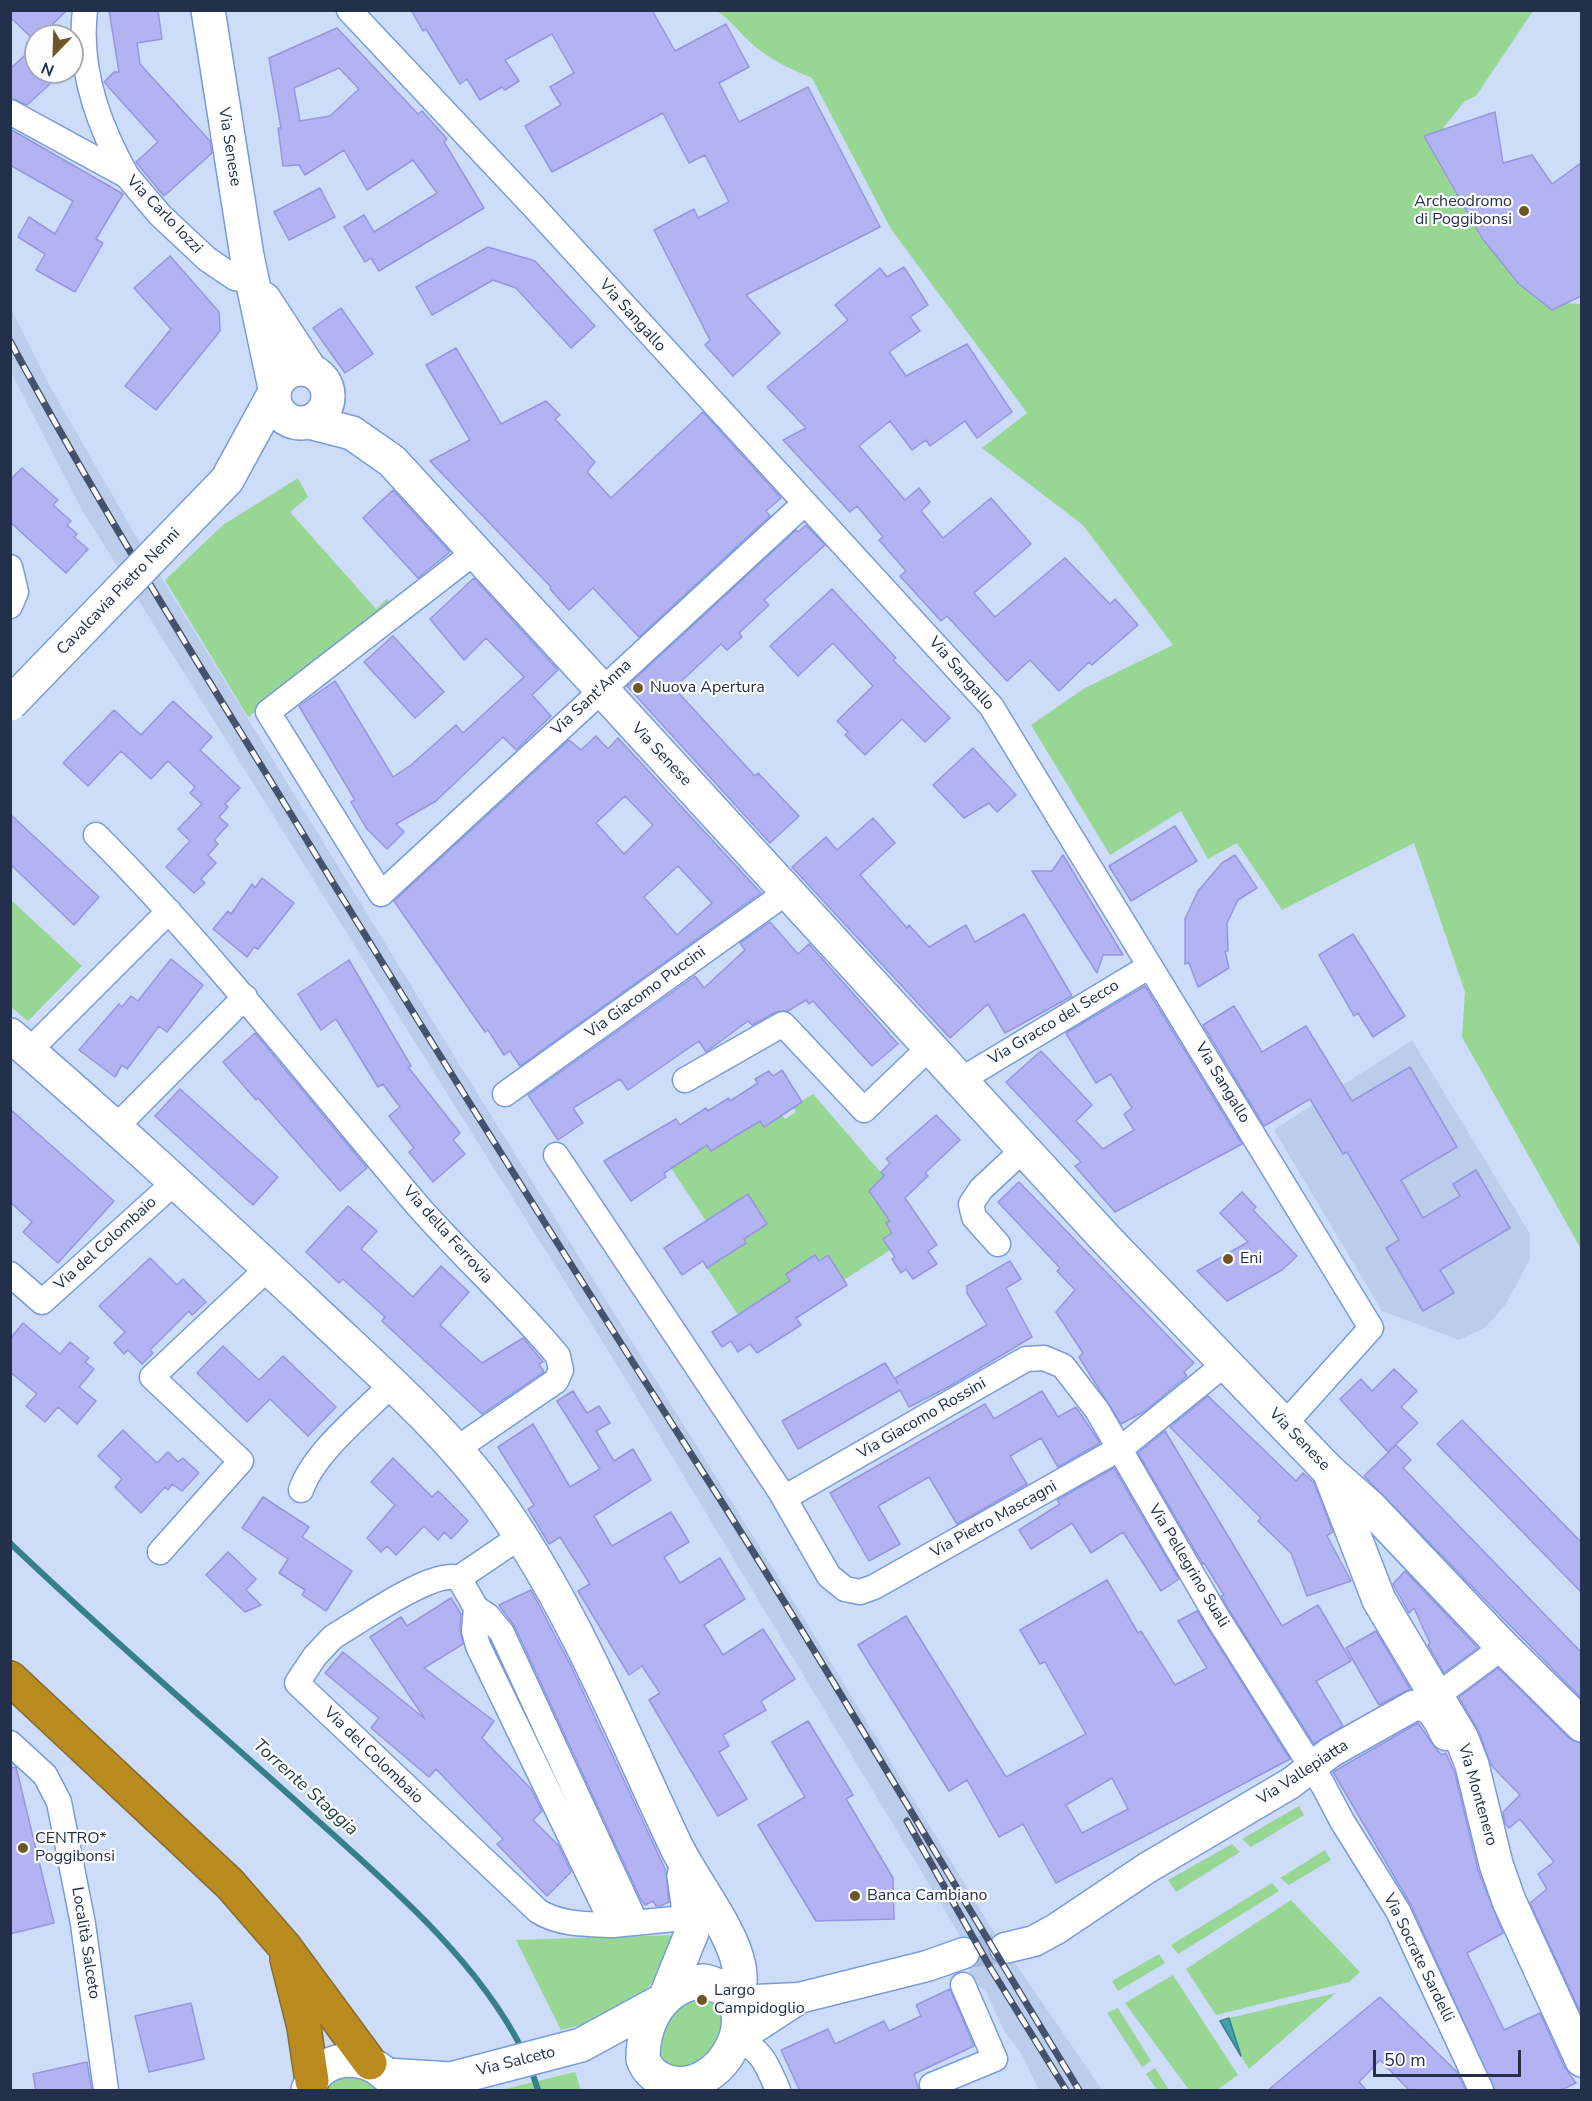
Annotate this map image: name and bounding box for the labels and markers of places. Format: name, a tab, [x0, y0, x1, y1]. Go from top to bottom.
place label: Archeodromo di Poggibonsi	[1414, 192, 1512, 230]
marker: Archeodromo di Poggibonsi	[1517, 204, 1531, 218]
place label: Nuova Apertura	[650, 678, 765, 698]
marker: Nuova Apertura	[631, 681, 645, 695]
place label: Eni	[1240, 1249, 1262, 1269]
marker: Eni	[1221, 1252, 1235, 1266]
place label: CENTRO* Poggibonsi	[35, 1829, 115, 1867]
marker: CENTRO* Poggibonsi	[16, 1841, 30, 1855]
place label: Banca Cambiano	[867, 1886, 988, 1906]
marker: Banca Cambiano	[848, 1889, 862, 1903]
place label: Largo Campidoglio	[714, 1981, 805, 2019]
marker: Largo Campidoglio	[695, 1993, 709, 2007]

